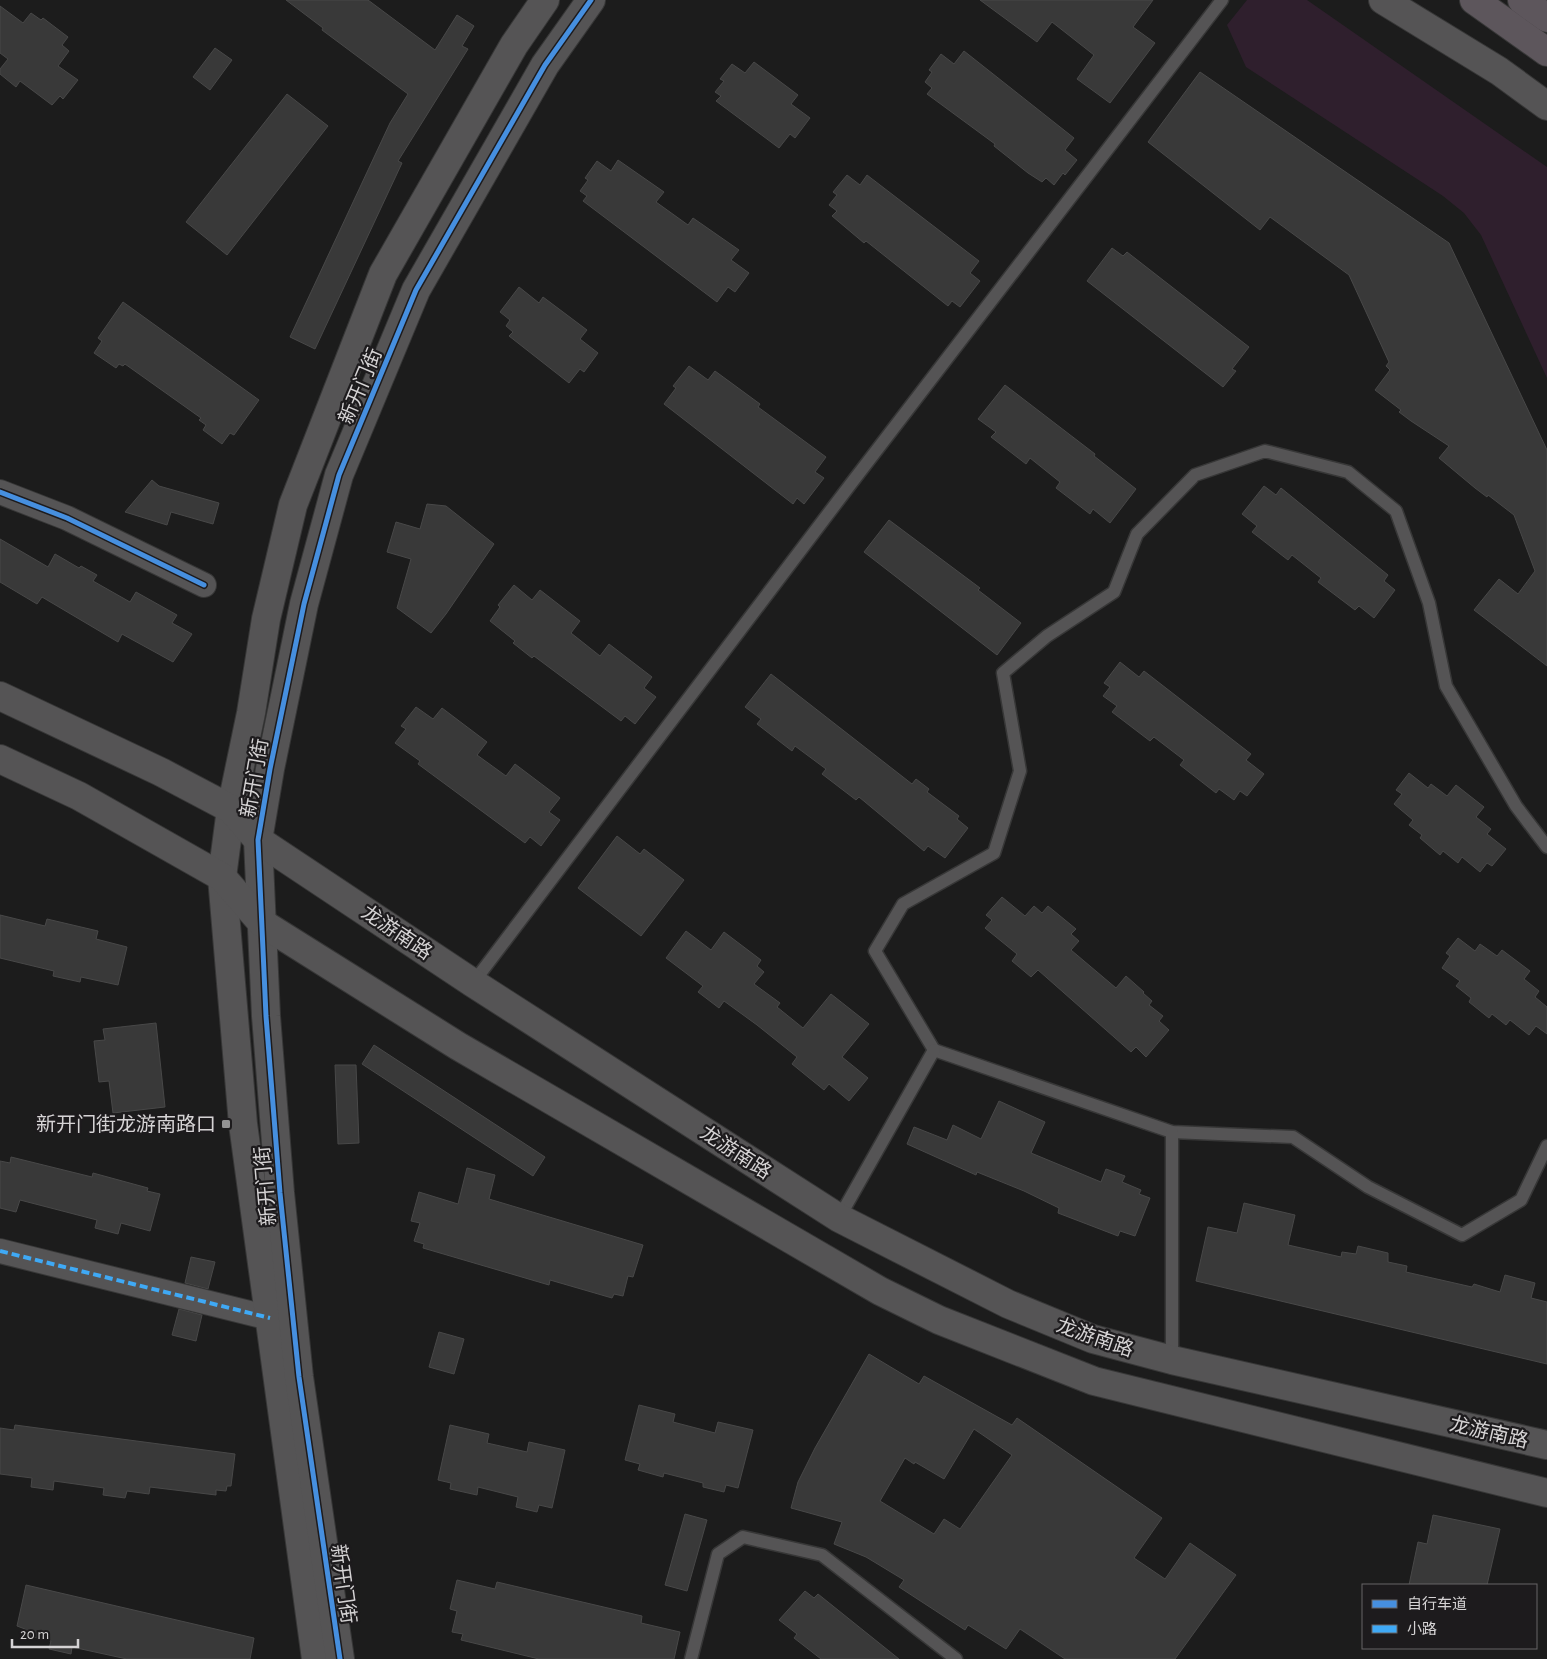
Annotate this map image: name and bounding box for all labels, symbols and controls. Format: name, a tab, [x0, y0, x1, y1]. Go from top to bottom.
street label: 新开门街	[334, 345, 386, 427]
street label: 新开门街	[236, 737, 272, 819]
street label: 龙游南路	[358, 901, 436, 963]
place label: 新开门街龙游南路口	[36, 1113, 216, 1135]
marker: 新开门街龙游南路口	[220, 1118, 232, 1130]
street label: 龙游南路	[696, 1122, 775, 1183]
street label: 新开门街	[251, 1145, 279, 1227]
street label: 龙游南路	[1054, 1315, 1136, 1360]
street label: 龙游南路	[1448, 1413, 1530, 1452]
street label: 新开门街	[328, 1543, 360, 1625]
legend	[1362, 1584, 1537, 1649]
text: 自行车道	[1407, 1596, 1467, 1612]
scale bar	[12, 1616, 79, 1648]
text: 小路	[1407, 1621, 1437, 1637]
text: 20 m	[20, 1627, 49, 1642]

